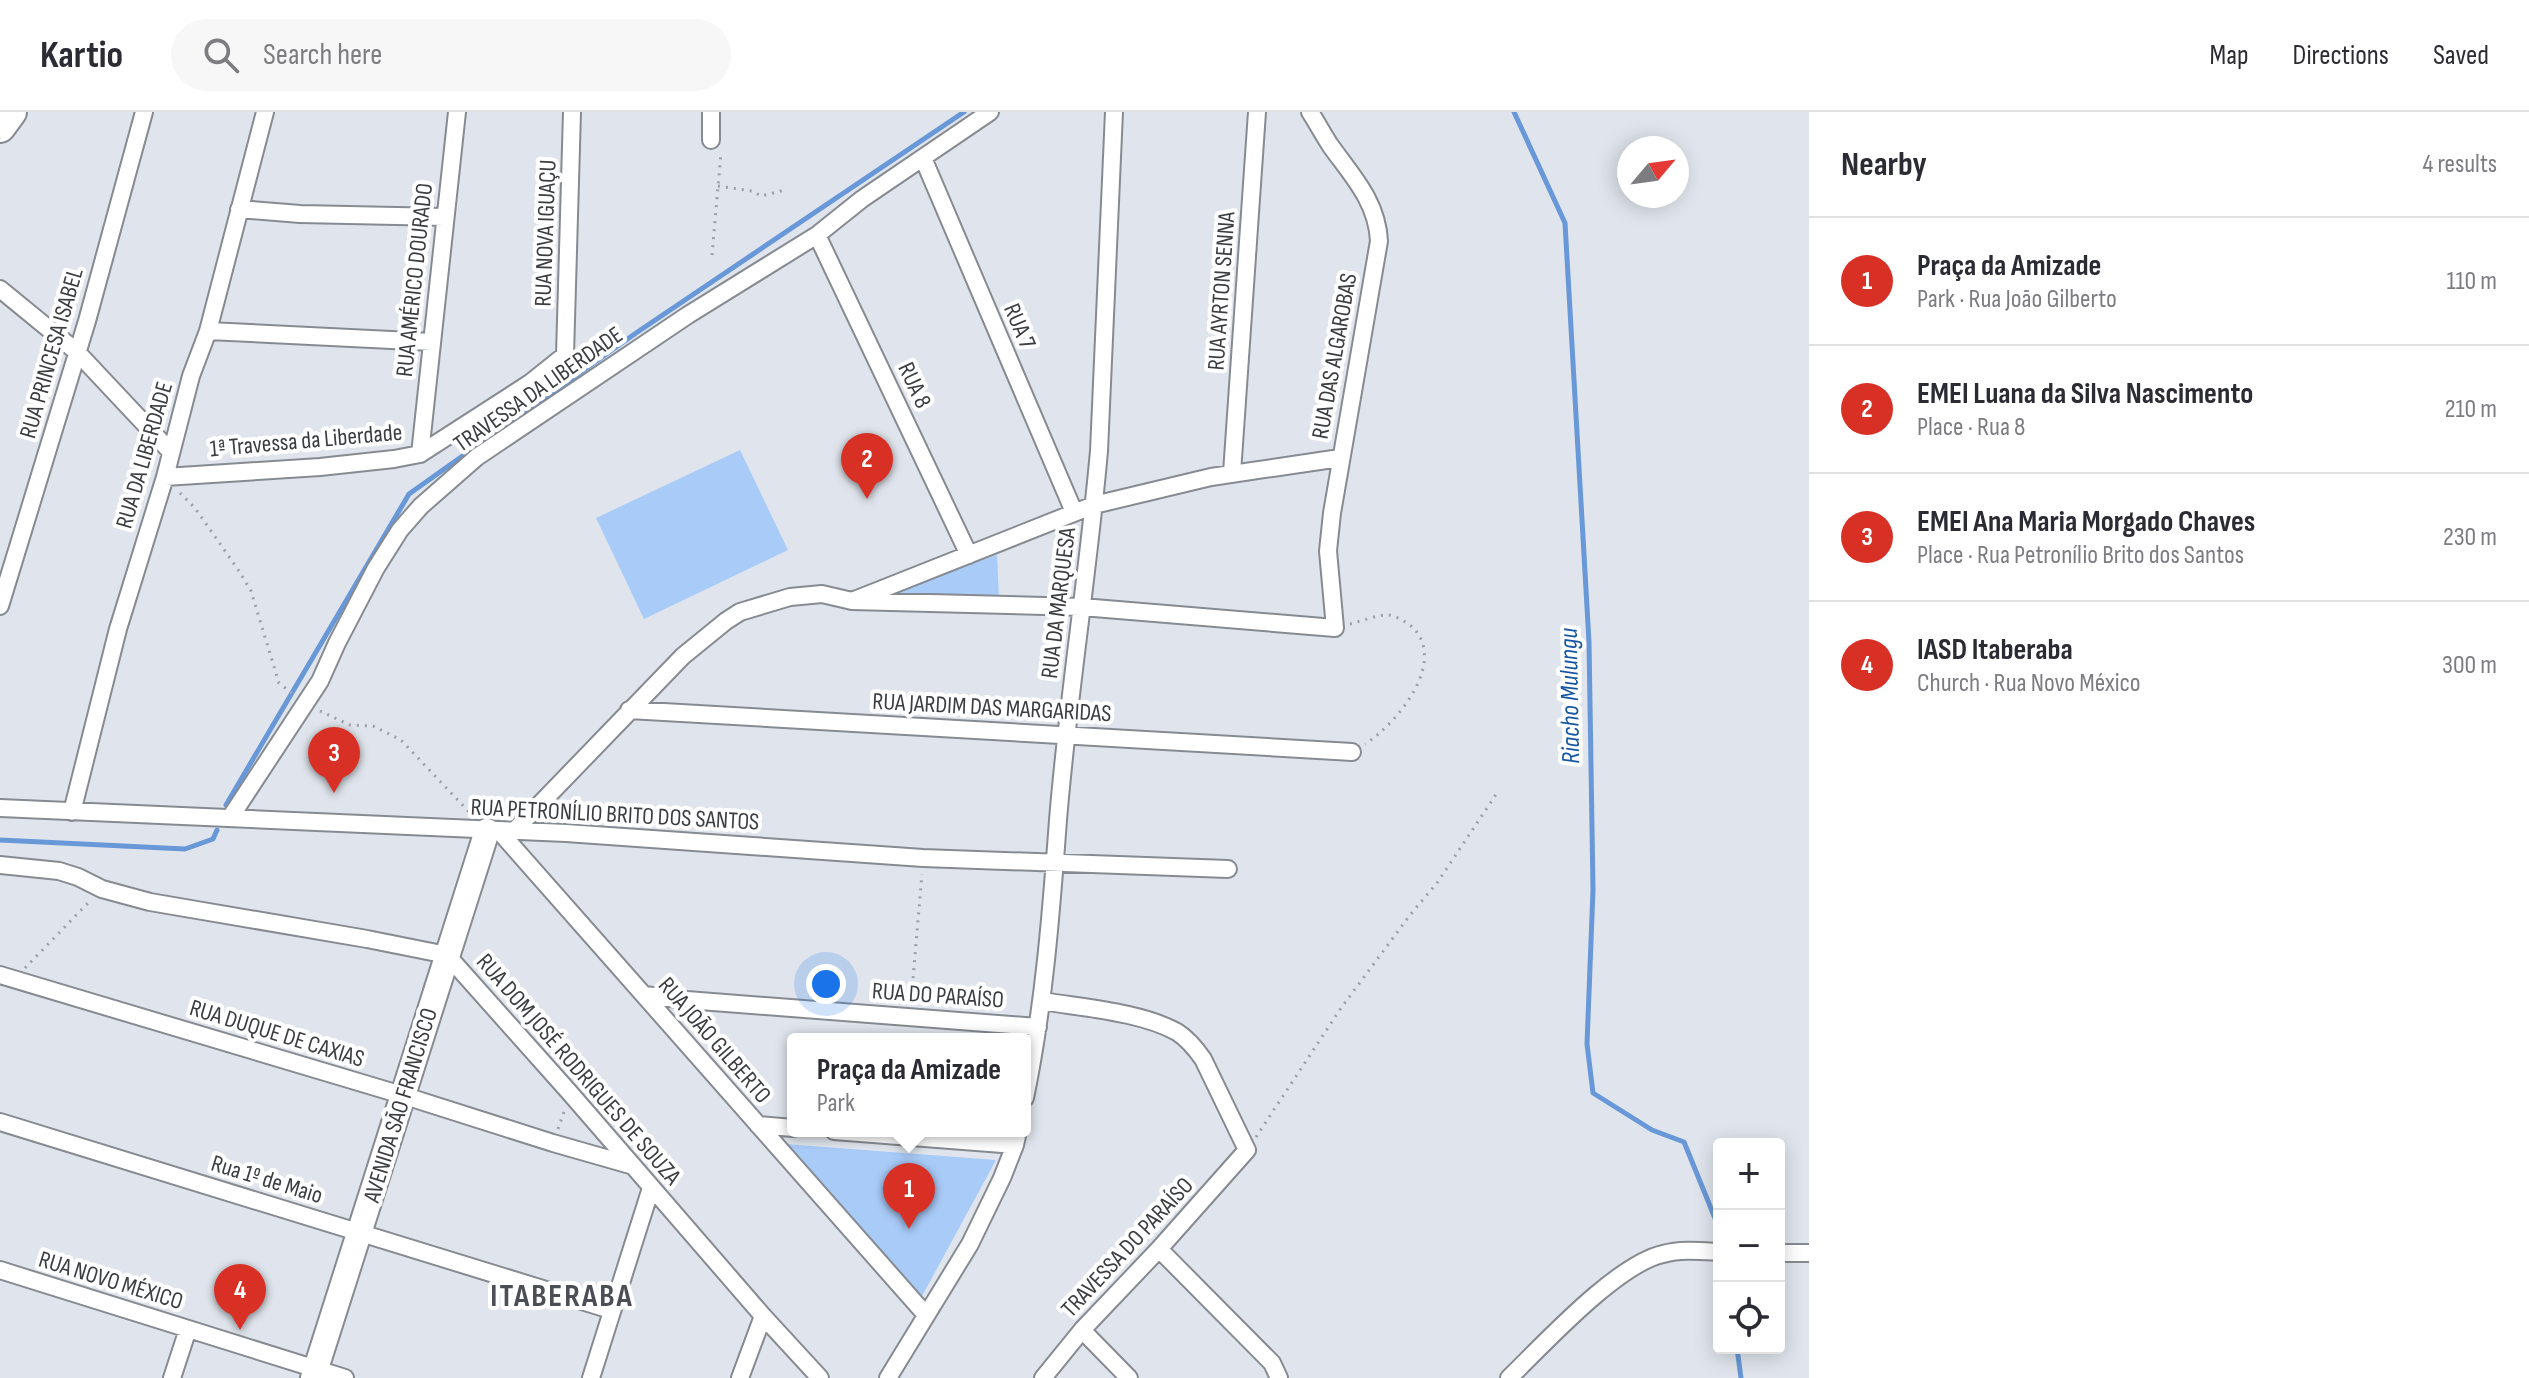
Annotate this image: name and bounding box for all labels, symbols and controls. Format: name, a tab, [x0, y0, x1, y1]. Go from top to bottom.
search box	[171, 19, 731, 91]
text: Kartio	[40, 33, 123, 78]
icon: search	[199, 33, 243, 77]
text: Search here	[263, 37, 382, 73]
text: Map	[2210, 39, 2249, 72]
text: Directions	[2293, 39, 2389, 72]
text: Saved	[2433, 39, 2489, 72]
north arrow	[1617, 136, 1689, 208]
text: Nearby	[1841, 144, 1927, 185]
text: 4 results	[2422, 149, 2497, 180]
street label: RUA NOVA IGUAÇU	[528, 159, 563, 307]
street label: RUA AMÉRICO DOURADO	[390, 182, 439, 378]
street label: RUA AYRTON SENNA	[1201, 210, 1242, 371]
text: Praça da Amizade	[1917, 248, 2101, 284]
street label: RUA PRINCESA ISABEL	[13, 265, 90, 442]
text: 1	[1862, 266, 1872, 297]
text: 110 m	[2446, 266, 2497, 297]
street label: RUA DAS ALGAROBAS	[1306, 271, 1363, 441]
text: Park · Rua João Gilberto	[1917, 284, 2117, 315]
street label: RUA 7	[997, 299, 1042, 354]
street label: TRAVESSA DA LIBERDADE	[448, 320, 628, 459]
street label: RUA 8	[891, 358, 938, 413]
text: EMEI Luana da Silva Nascimento	[1917, 376, 2253, 412]
street label: RUA DA LIBERDADE	[110, 378, 179, 532]
text: 2	[1861, 394, 1873, 425]
text: 210 m	[2445, 394, 2497, 425]
text: Place · Rua 8	[1917, 412, 2025, 443]
street label: 1ª Travessa da Liberdade	[209, 418, 403, 463]
pin: 2	[841, 433, 893, 499]
text: EMEI Ana Maria Morgado Chaves	[1917, 504, 2255, 540]
text: 3	[1861, 522, 1873, 553]
text: 230 m	[2443, 522, 2497, 553]
street label: RUA DA MARQUESA	[1035, 525, 1082, 680]
text: Place · Rua Petronílio Brito dos Santos	[1917, 540, 2244, 571]
water label: Riacho Mulungu	[1554, 627, 1587, 764]
text: IASD Itaberaba	[1917, 632, 2073, 668]
text: 4	[1861, 650, 1873, 681]
text: 300 m	[2442, 650, 2497, 681]
text: Church · Rua Novo México	[1917, 668, 2141, 699]
street label: RUA JARDIM DAS MARGARIDAS	[872, 687, 1112, 728]
pin: 3	[308, 727, 360, 793]
street label: RUA PETRONÍLIO BRITO DOS SANTOS	[470, 792, 760, 837]
street label: RUA DOM JOSÉ RODRIGUES DE SOUZA	[470, 948, 687, 1191]
your location	[806, 964, 846, 1004]
street label: RUA JOÃO GILBERTO	[652, 971, 777, 1109]
street label: RUA DO PARAÍSO	[871, 976, 1005, 1015]
street label: RUA DUQUE DE CAXIAS	[186, 993, 368, 1074]
street label: AVENIDA SÃO FRANCISCO	[357, 1004, 444, 1207]
popup	[787, 1033, 1031, 1137]
text: Praça da Amizade	[817, 1052, 1001, 1088]
text: Park	[817, 1088, 855, 1119]
map controls	[1713, 1138, 1785, 1354]
button: +	[1713, 1138, 1785, 1210]
street label: Rua 1º de Maio	[208, 1149, 326, 1210]
pin: 1	[883, 1163, 935, 1229]
street label: TRAVESSA DO PARAÍSO	[1055, 1171, 1200, 1323]
button: −	[1713, 1210, 1785, 1282]
street label: RUA NOVO MÉXICO	[35, 1245, 187, 1316]
pin: 4	[214, 1264, 266, 1330]
district label: ITABERABA	[490, 1277, 634, 1316]
button: locate	[1713, 1282, 1785, 1354]

